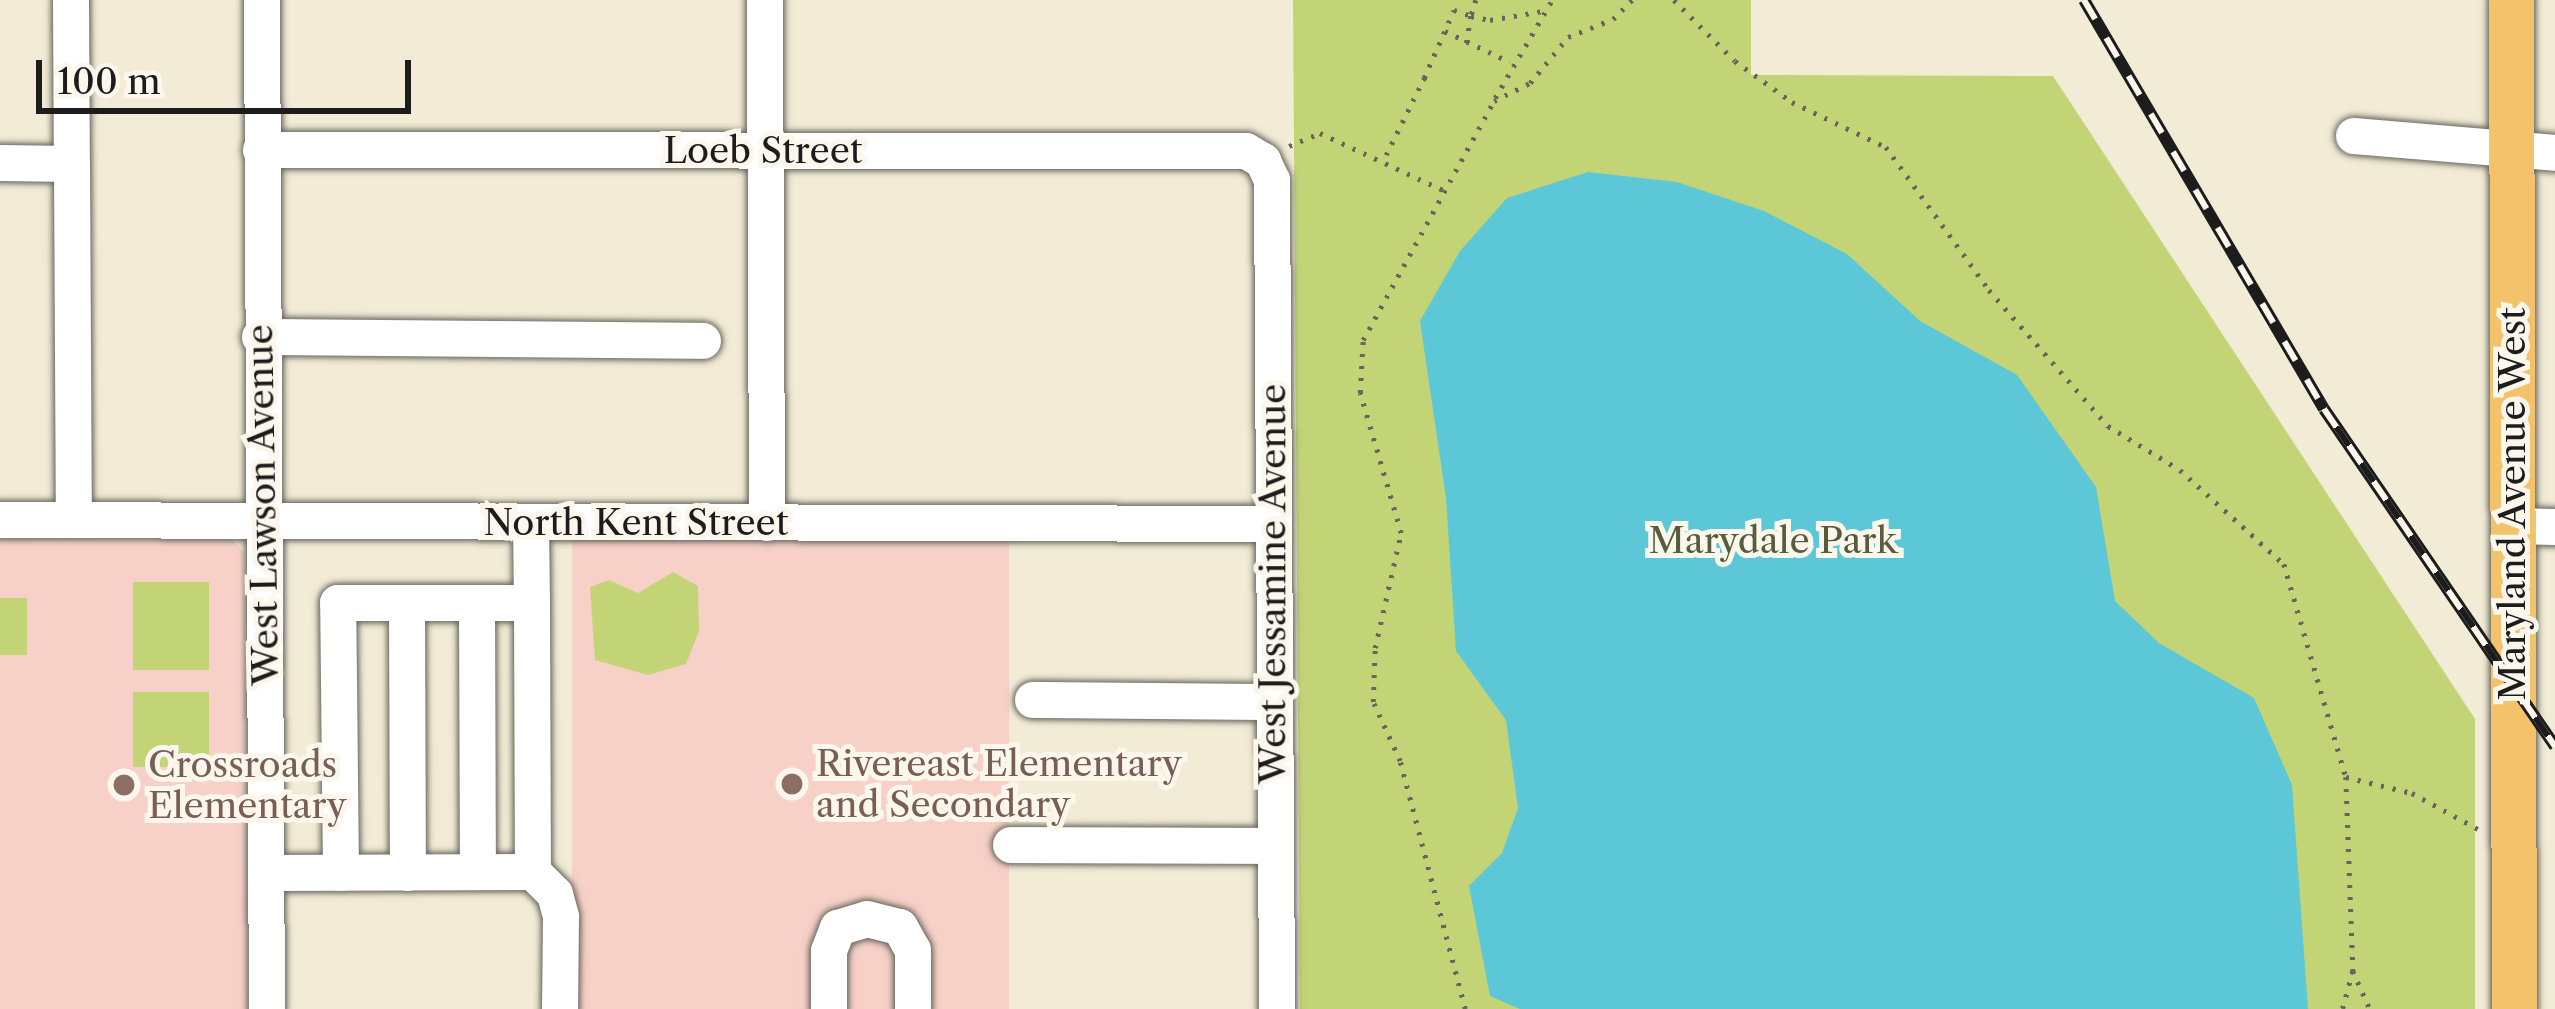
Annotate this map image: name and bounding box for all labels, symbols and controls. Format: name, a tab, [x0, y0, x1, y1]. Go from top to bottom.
scale bar	[42, 36, 417, 110]
text: 100 m	[57, 59, 161, 103]
street label: Loeb Street	[663, 129, 863, 173]
street label: Maryland Avenue West	[2491, 306, 2535, 702]
street label: West Lawson Avenue	[238, 323, 288, 687]
street label: West Jessamine Avenue	[1251, 383, 1295, 785]
street label: North Kent Street	[483, 501, 789, 545]
park label: Marydale Park	[1649, 519, 1897, 563]
place label: Rivereast Elementary and Secondary	[816, 741, 1182, 826]
place label: Crossroads Elementary	[148, 742, 347, 827]
marker: Rivereast Elementary and Secondary	[779, 771, 805, 797]
marker: Crossroads Elementary	[111, 772, 137, 798]

